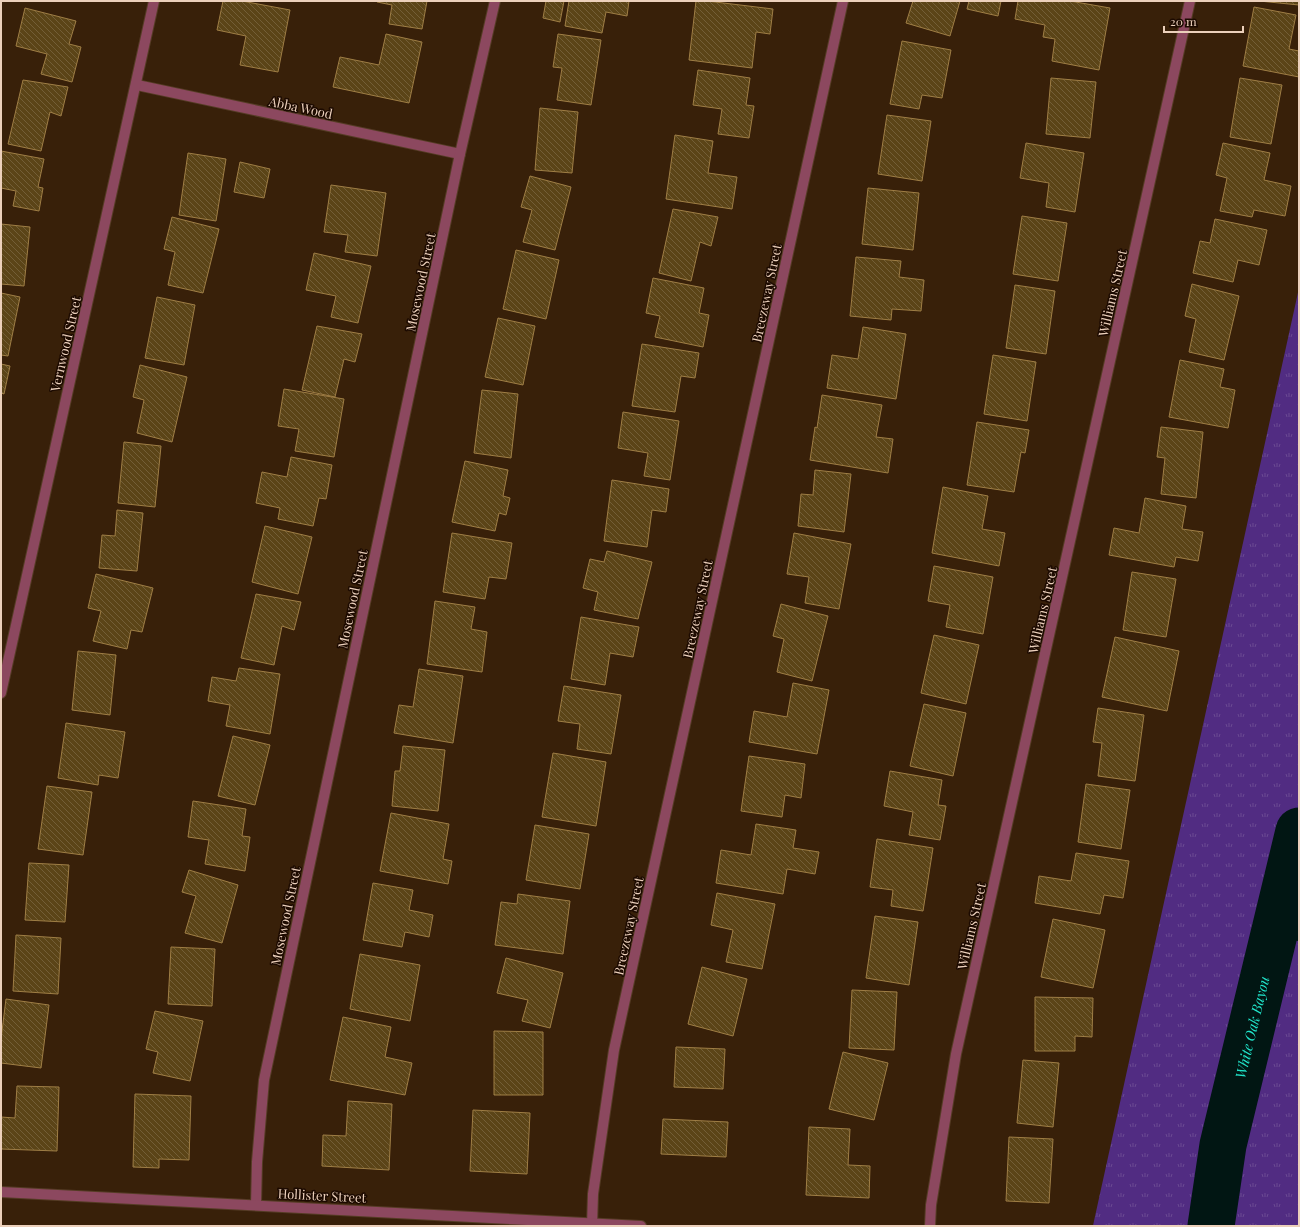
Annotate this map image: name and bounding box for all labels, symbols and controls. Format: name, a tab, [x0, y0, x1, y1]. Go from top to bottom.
scale bar	[1164, 8, 1243, 34]
text: 20 m	[1170, 13, 1197, 29]
street label: Abba Wood	[267, 92, 335, 122]
street label: Mosewood Street	[401, 231, 439, 333]
street label: Breezeway Street	[747, 242, 785, 344]
street label: Williams Street	[1094, 248, 1130, 339]
street label: Vernwood Street	[46, 294, 84, 394]
street label: Mosewood Street	[333, 548, 371, 650]
street label: Breezeway Street	[678, 558, 716, 660]
street label: Williams Street	[1024, 565, 1060, 656]
street label: Mosewood Street	[266, 865, 304, 967]
street label: Breezeway Street	[609, 875, 647, 977]
street label: Williams Street	[953, 881, 989, 972]
water label: White Oak Bayou	[1230, 974, 1273, 1080]
street label: Hollister Street	[277, 1184, 367, 1206]

